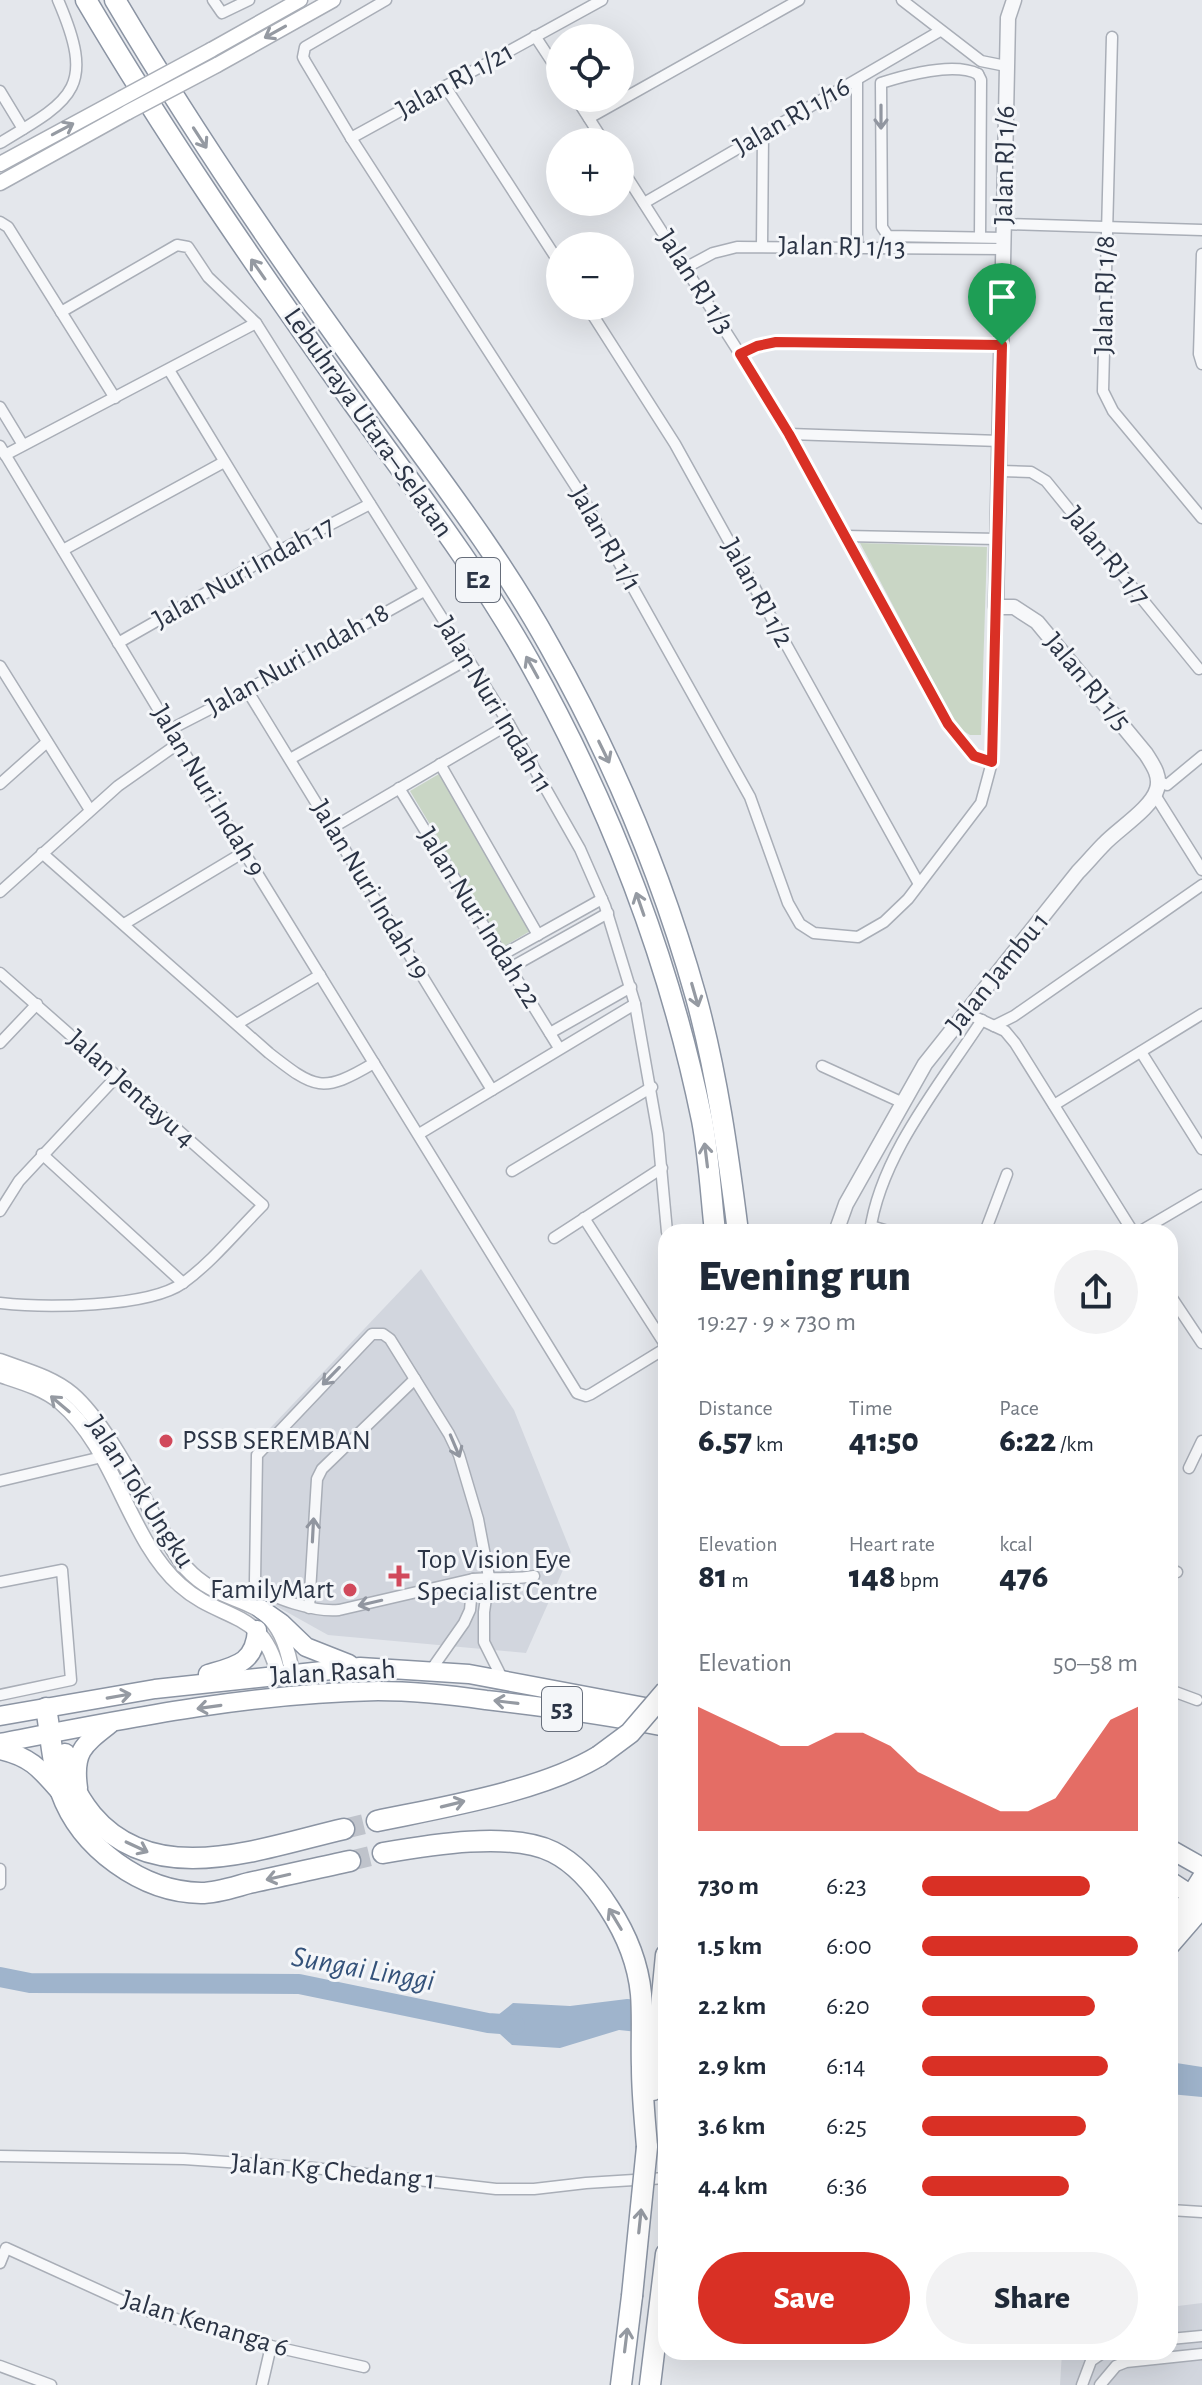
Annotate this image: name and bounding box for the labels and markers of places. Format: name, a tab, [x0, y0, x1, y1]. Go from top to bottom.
pin	[968, 263, 1036, 345]
place label: PSSB SEREMBAN	[182, 1427, 371, 1455]
marker: PSSB SEREMBAN	[157, 1432, 175, 1450]
place label: Top Vision Eye Specialist Centre	[417, 1546, 598, 1606]
marker: Top Vision Eye Specialist Centre	[388, 1565, 410, 1587]
place label: FamilyMart	[210, 1576, 334, 1604]
marker: FamilyMart	[341, 1581, 359, 1599]

